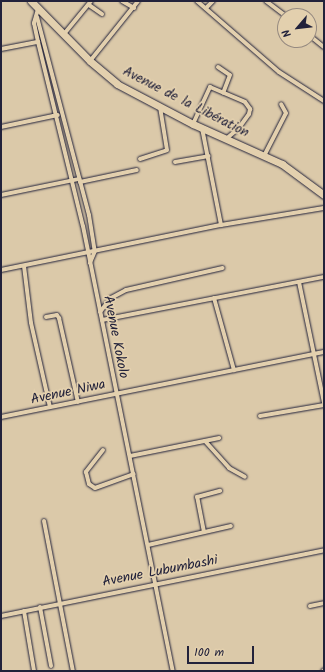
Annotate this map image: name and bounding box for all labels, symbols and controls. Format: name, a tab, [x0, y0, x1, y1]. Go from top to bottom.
north arrow	[277, 8, 317, 48]
text: N	[278, 26, 297, 40]
street label: Avenue de la Libération	[120, 63, 252, 141]
street label: Avenue Kokolo	[100, 294, 132, 380]
street label: Avenue Niwa	[29, 376, 107, 408]
street label: Avenue Lubumbashi	[101, 552, 219, 590]
scale bar	[189, 638, 256, 664]
text: 100 m	[194, 643, 224, 662]

